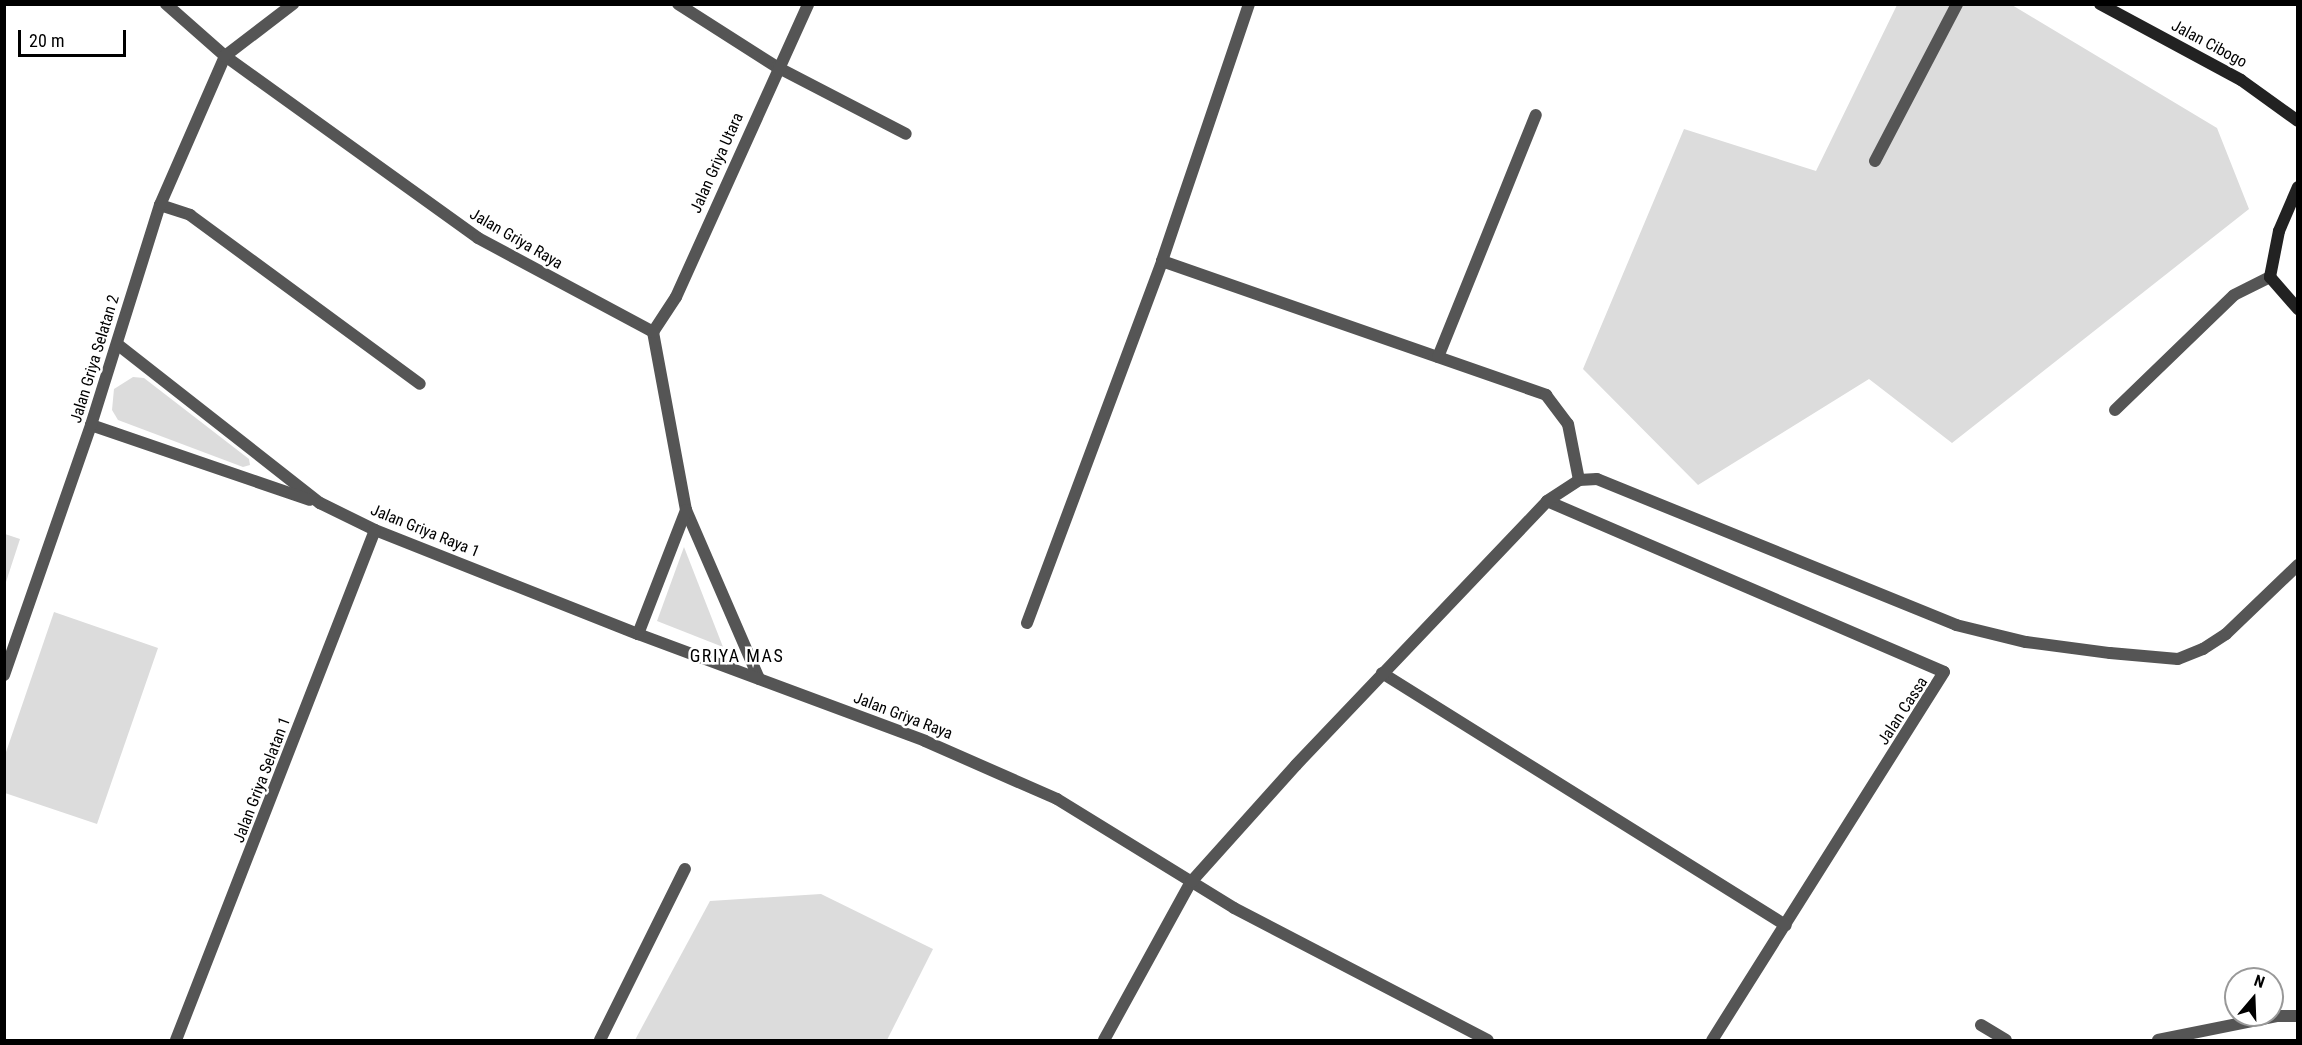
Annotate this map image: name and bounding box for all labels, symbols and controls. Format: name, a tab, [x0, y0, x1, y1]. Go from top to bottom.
street label: Jalan Cibogo	[2168, 16, 2250, 72]
scale bar	[21, 18, 129, 56]
text: 20 m	[29, 30, 64, 51]
street label: Jalan Griya Utara	[686, 110, 748, 216]
street label: Jalan Griya Raya	[466, 205, 566, 273]
street label: Jalan Griya Selatan 2	[66, 293, 124, 425]
street label: Jalan Griya Raya 1	[368, 500, 482, 562]
district label: GRIYA MAS	[690, 645, 784, 667]
street label: Jalan Cassa	[1874, 673, 1932, 749]
street label: Jalan Griya Raya	[851, 688, 955, 744]
street label: Jalan Griya Selatan 1	[229, 715, 295, 845]
north arrow	[2224, 967, 2284, 1027]
text: N	[2252, 971, 2267, 992]

